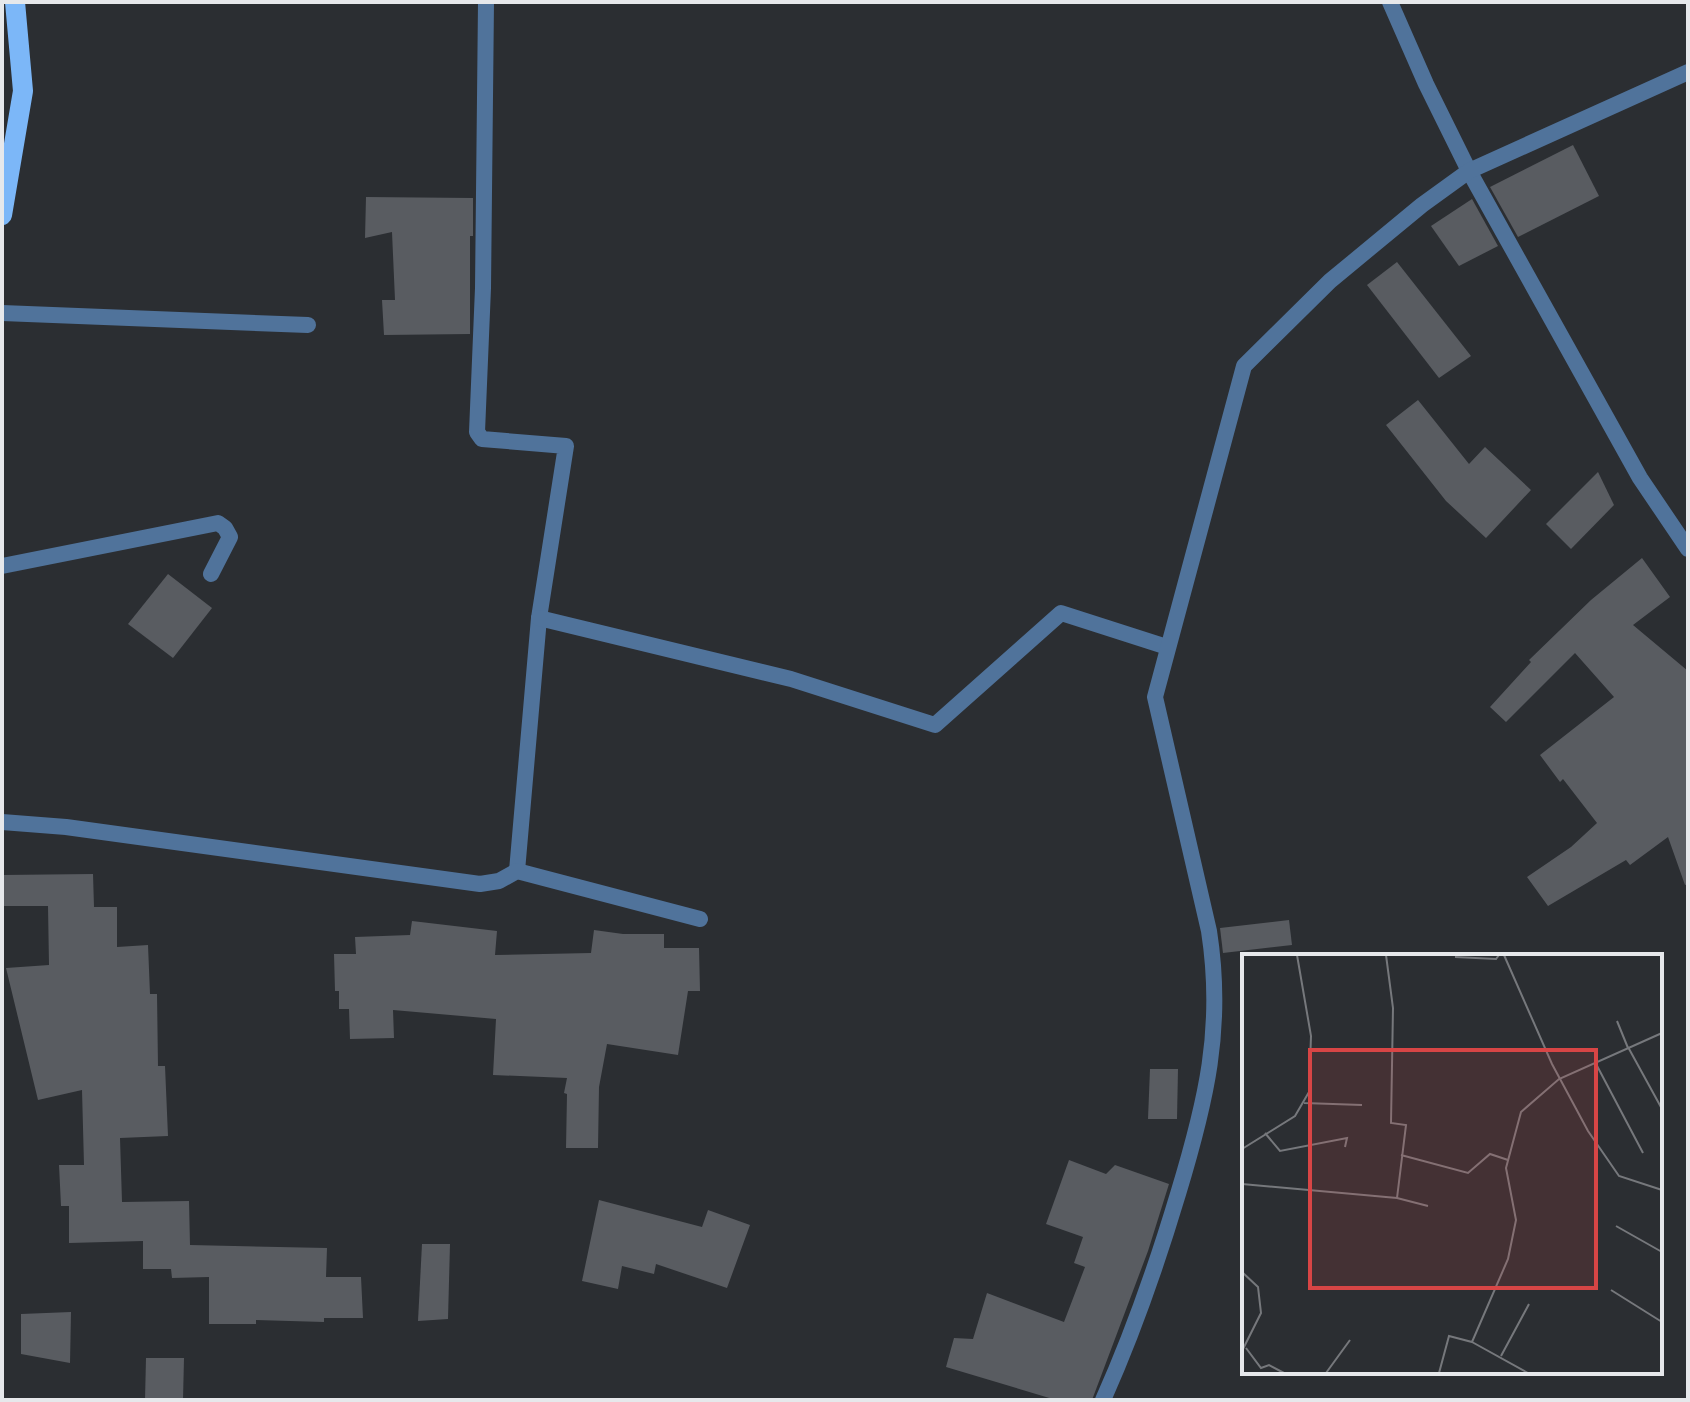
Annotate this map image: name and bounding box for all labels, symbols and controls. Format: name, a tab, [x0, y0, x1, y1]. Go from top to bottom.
inset map	[1242, 954, 1662, 1374]

